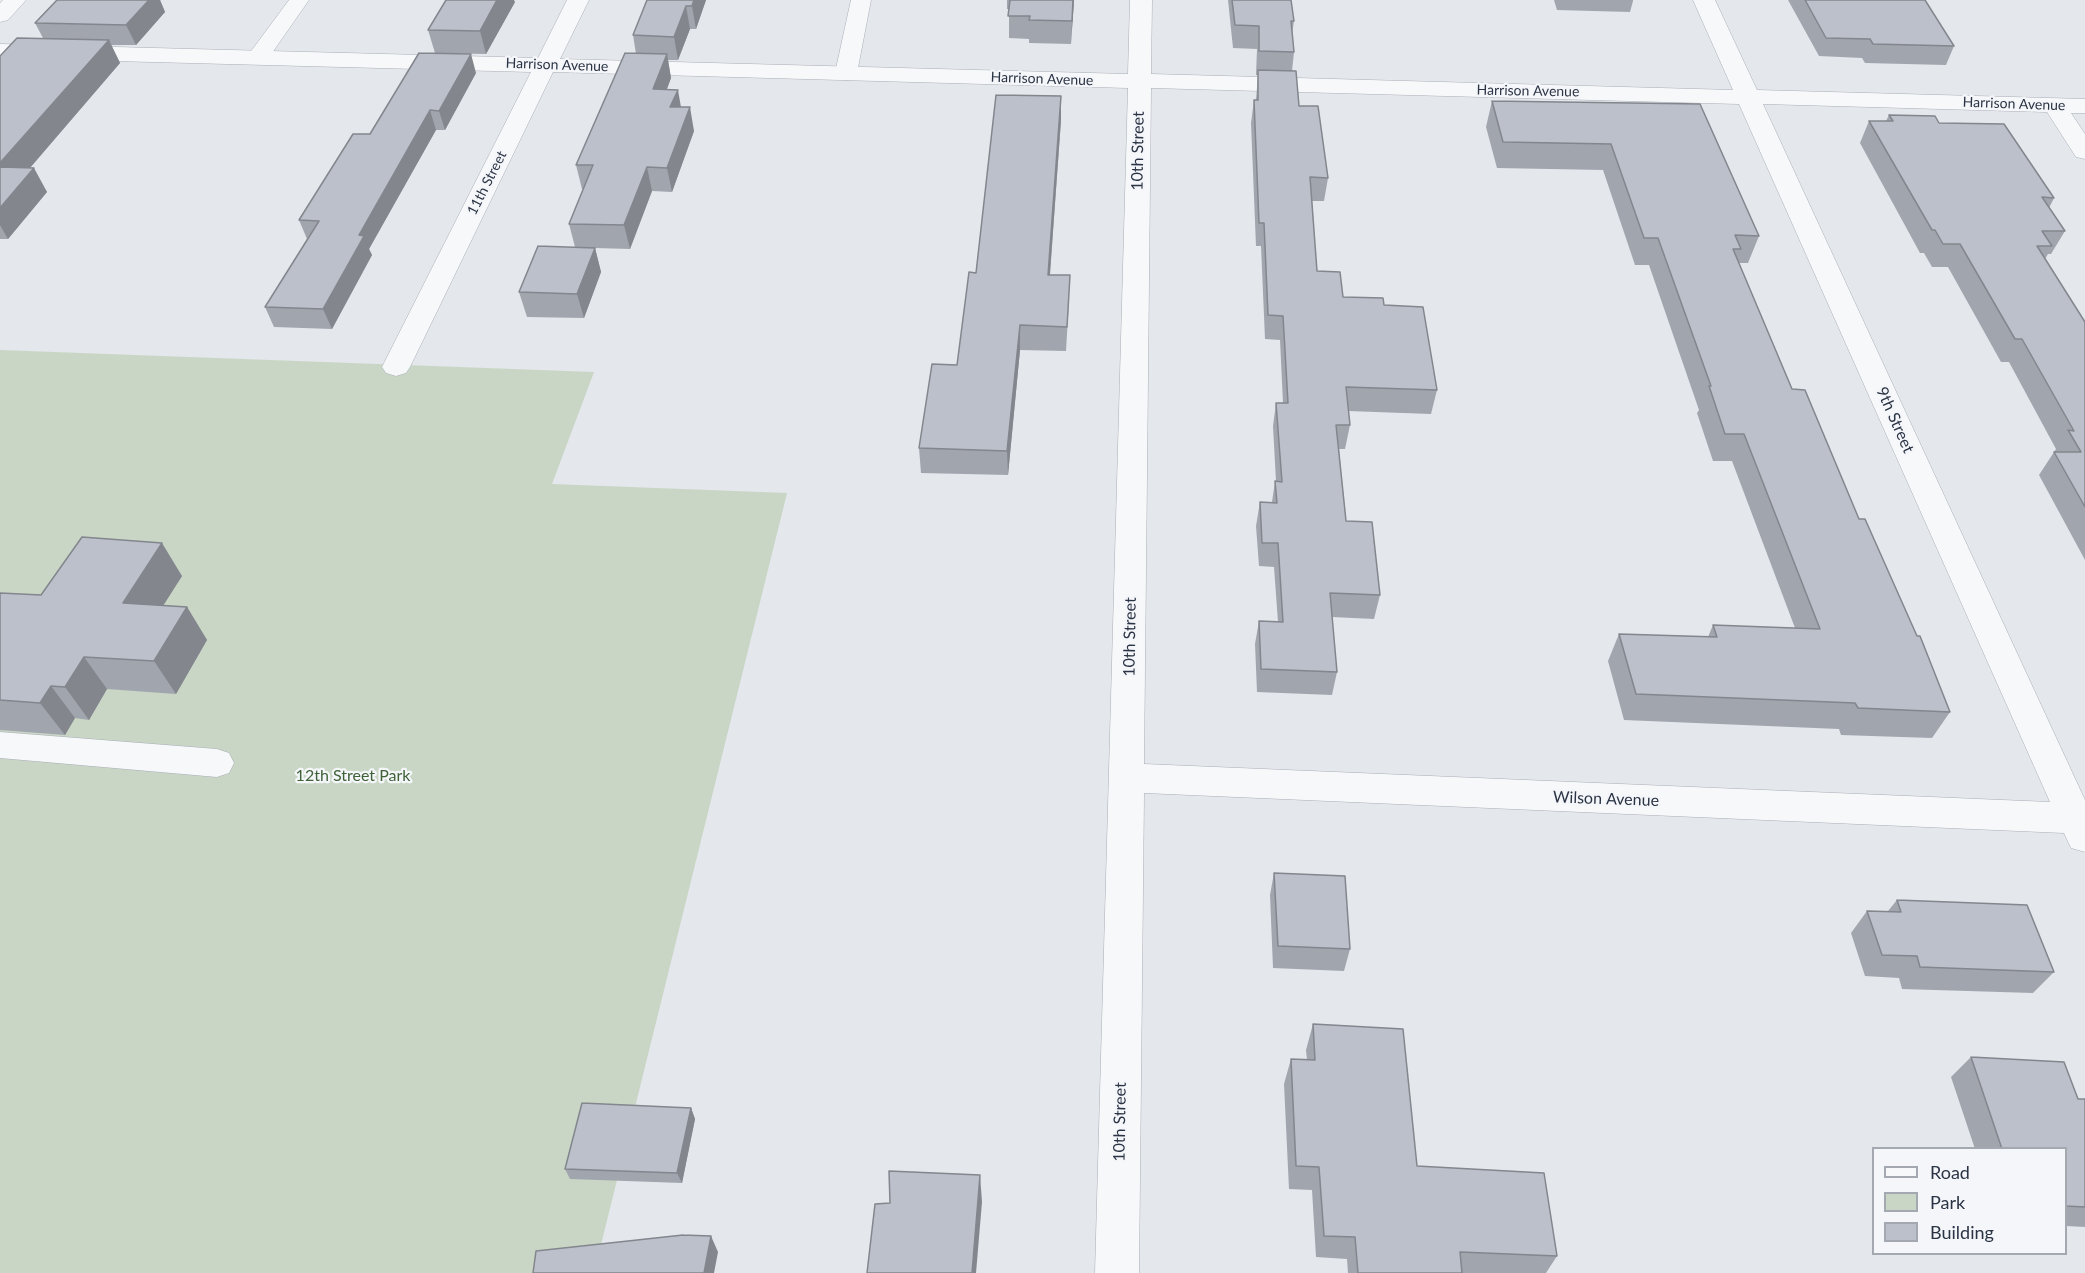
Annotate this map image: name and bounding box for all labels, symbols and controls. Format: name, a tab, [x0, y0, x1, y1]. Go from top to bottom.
street label: Harrison Avenue	[505, 55, 609, 75]
street label: Harrison Avenue	[990, 69, 1094, 89]
street label: Harrison Avenue	[1476, 82, 1580, 100]
street label: Harrison Avenue	[1962, 94, 2066, 114]
street label: 10th Street	[1128, 111, 1148, 191]
street label: 11th Street	[464, 148, 510, 218]
street label: 9th Street	[1872, 384, 1918, 456]
street label: 10th Street	[1120, 597, 1140, 677]
park label: 12th Street Park	[296, 766, 410, 786]
street label: Wilson Avenue	[1553, 788, 1659, 810]
street label: 10th Street	[1110, 1082, 1130, 1162]
legend	[1872, 1147, 2067, 1255]
text: Road	[1930, 1161, 1970, 1183]
text: Park	[1930, 1191, 1965, 1213]
text: Building	[1930, 1221, 1994, 1243]

